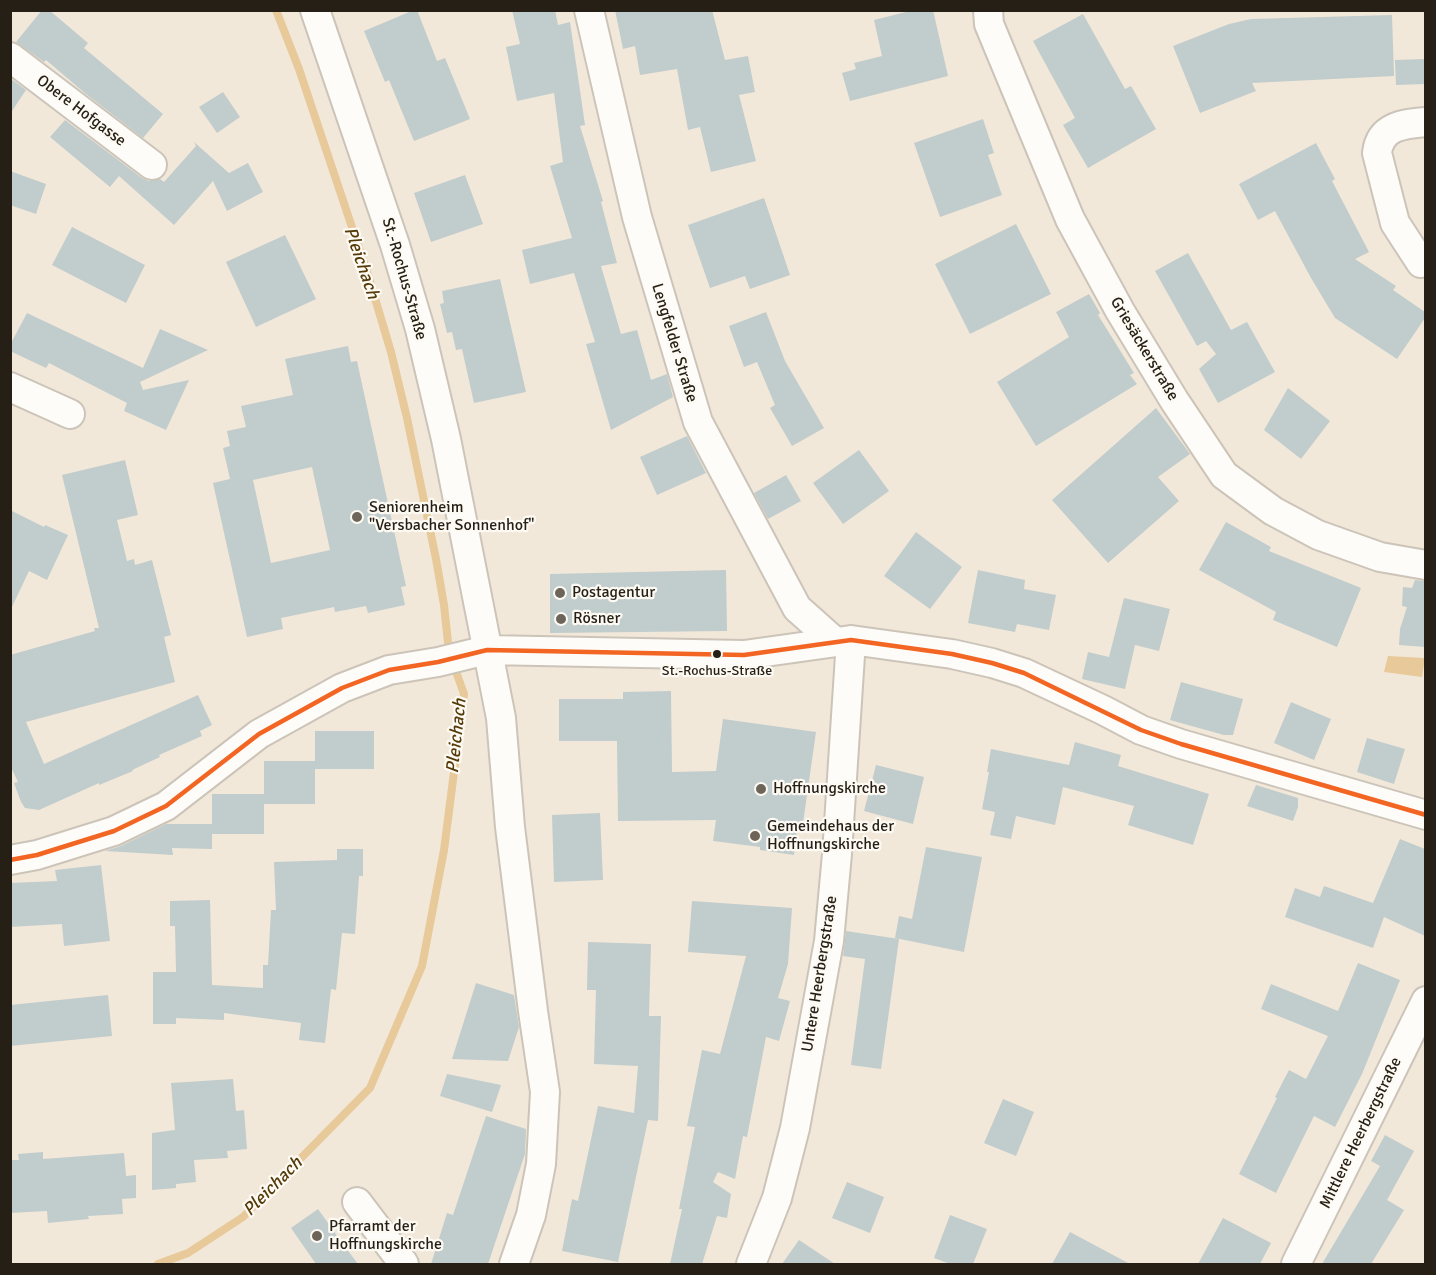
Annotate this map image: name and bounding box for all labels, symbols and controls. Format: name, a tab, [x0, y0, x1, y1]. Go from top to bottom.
street label: Obere Hofgasse	[33, 71, 129, 151]
street label: St.-Rochus-Straße	[377, 216, 431, 342]
water label: Pleichach	[339, 224, 383, 302]
street label: Lengfelder Straße	[647, 281, 701, 405]
street label: Griesäckerstraße	[1106, 294, 1182, 404]
place label: Seniorenheim "Versbacher Sonnenhof"	[369, 498, 534, 536]
marker: Seniorenheim "Versbacher Sonnenhof"	[350, 510, 364, 524]
place label: Postagentur	[572, 583, 655, 603]
marker: Postagentur	[553, 586, 567, 600]
place label: Rösner	[573, 609, 620, 629]
marker: Rösner	[554, 612, 568, 626]
marker: St.-Rochus-Straße	[711, 648, 723, 660]
place label: St.-Rochus-Straße	[662, 663, 772, 679]
water label: Pleichach	[442, 698, 472, 774]
place label: Hoffnungskirche	[773, 779, 886, 799]
marker: Hoffnungskirche	[754, 782, 768, 796]
place label: Gemeindehaus der Hoffnungskirche	[767, 817, 894, 855]
marker: Gemeindehaus der Hoffnungskirche	[748, 829, 762, 843]
street label: Untere Heerbergstraße	[798, 895, 842, 1053]
street label: Mittlere Heerbergstraße	[1316, 1054, 1406, 1212]
water label: Pleichach	[239, 1153, 307, 1221]
place label: Pfarramt der Hoffnungskirche	[329, 1217, 442, 1255]
marker: Pfarramt der Hoffnungskirche	[310, 1229, 324, 1243]

